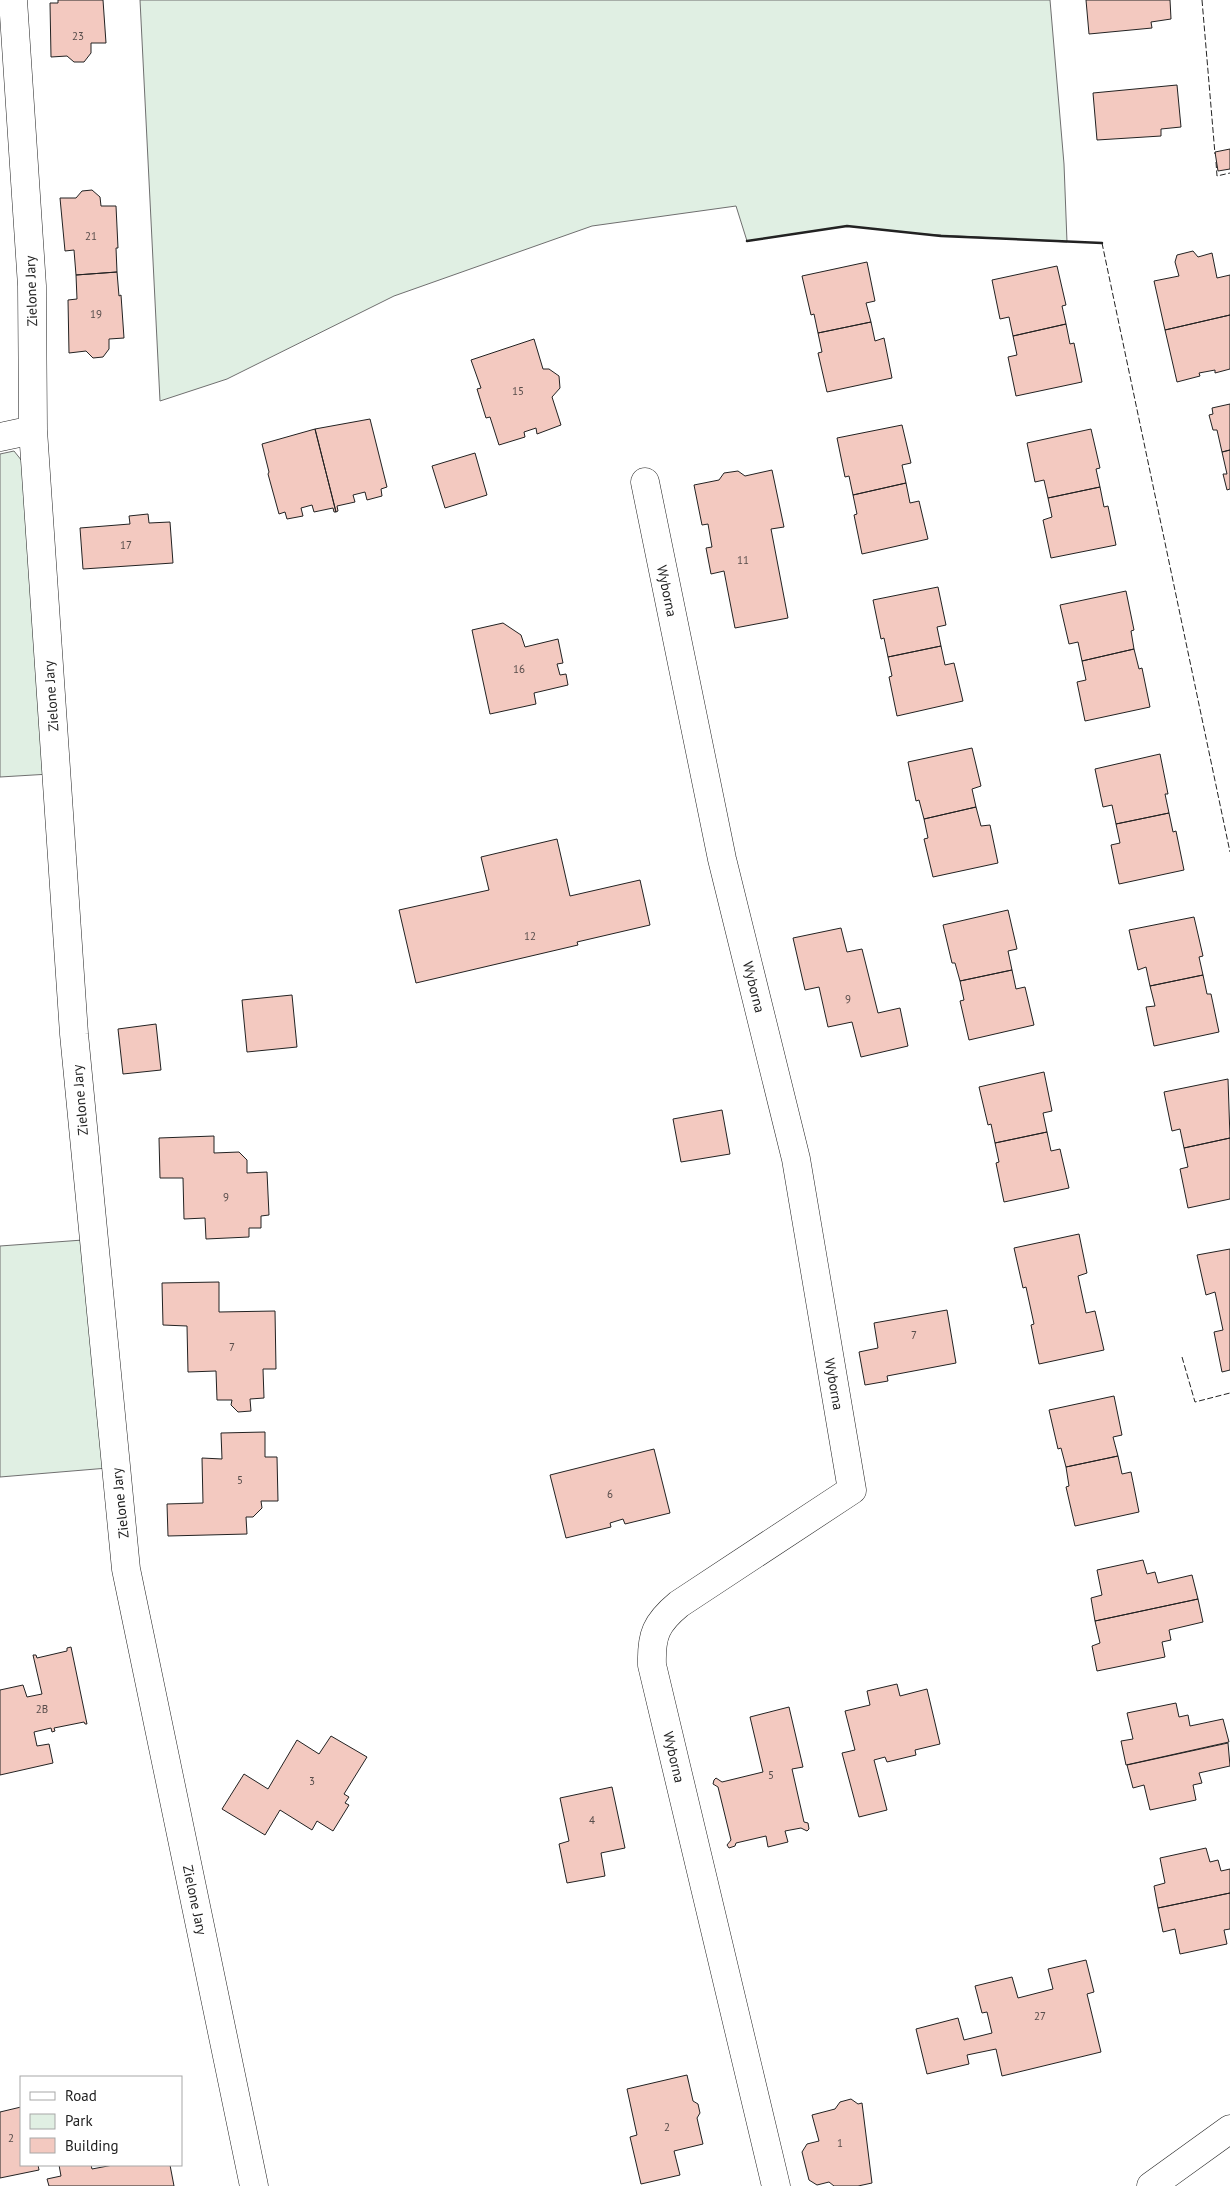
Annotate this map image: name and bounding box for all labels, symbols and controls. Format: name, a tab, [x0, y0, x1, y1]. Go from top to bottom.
house number: 23	[72, 29, 84, 43]
house number: 21	[85, 229, 97, 243]
street label: Zielone Jary	[21, 255, 41, 327]
house number: 19	[90, 307, 102, 321]
house number: 15	[512, 384, 524, 398]
house number: 17	[120, 538, 132, 552]
house number: 11	[737, 553, 749, 567]
street label: Wyborna	[653, 564, 681, 619]
street label: Zielone Jary	[40, 660, 62, 732]
house number: 16	[513, 662, 525, 676]
house number: 12	[524, 929, 536, 943]
street label: Wyborna	[739, 959, 769, 1015]
house number: 9	[845, 992, 851, 1006]
street label: Zielone Jary	[68, 1063, 92, 1136]
house number: 9	[223, 1190, 229, 1204]
house number: 7	[911, 1328, 917, 1342]
house number: 7	[229, 1340, 235, 1354]
street label: Wyborna	[821, 1357, 847, 1411]
street label: Zielone Jary	[107, 1466, 133, 1539]
house number: 5	[237, 1473, 243, 1487]
house number: 6	[607, 1487, 613, 1501]
house number: 2B	[36, 1702, 48, 1716]
street label: Wyborna	[659, 1729, 689, 1785]
house number: 5	[768, 1768, 774, 1782]
house number: 3	[309, 1774, 315, 1788]
house number: 4	[589, 1813, 595, 1827]
street label: Zielone Jary	[179, 1863, 211, 1937]
house number: 27	[1034, 2009, 1046, 2023]
legend	[20, 2076, 182, 2166]
text: Road	[65, 2086, 97, 2105]
text: Park	[65, 2111, 93, 2130]
house number: 2	[664, 2120, 670, 2134]
house number: 2	[8, 2131, 14, 2145]
text: Building	[65, 2136, 119, 2155]
house number: 1	[837, 2136, 843, 2150]

